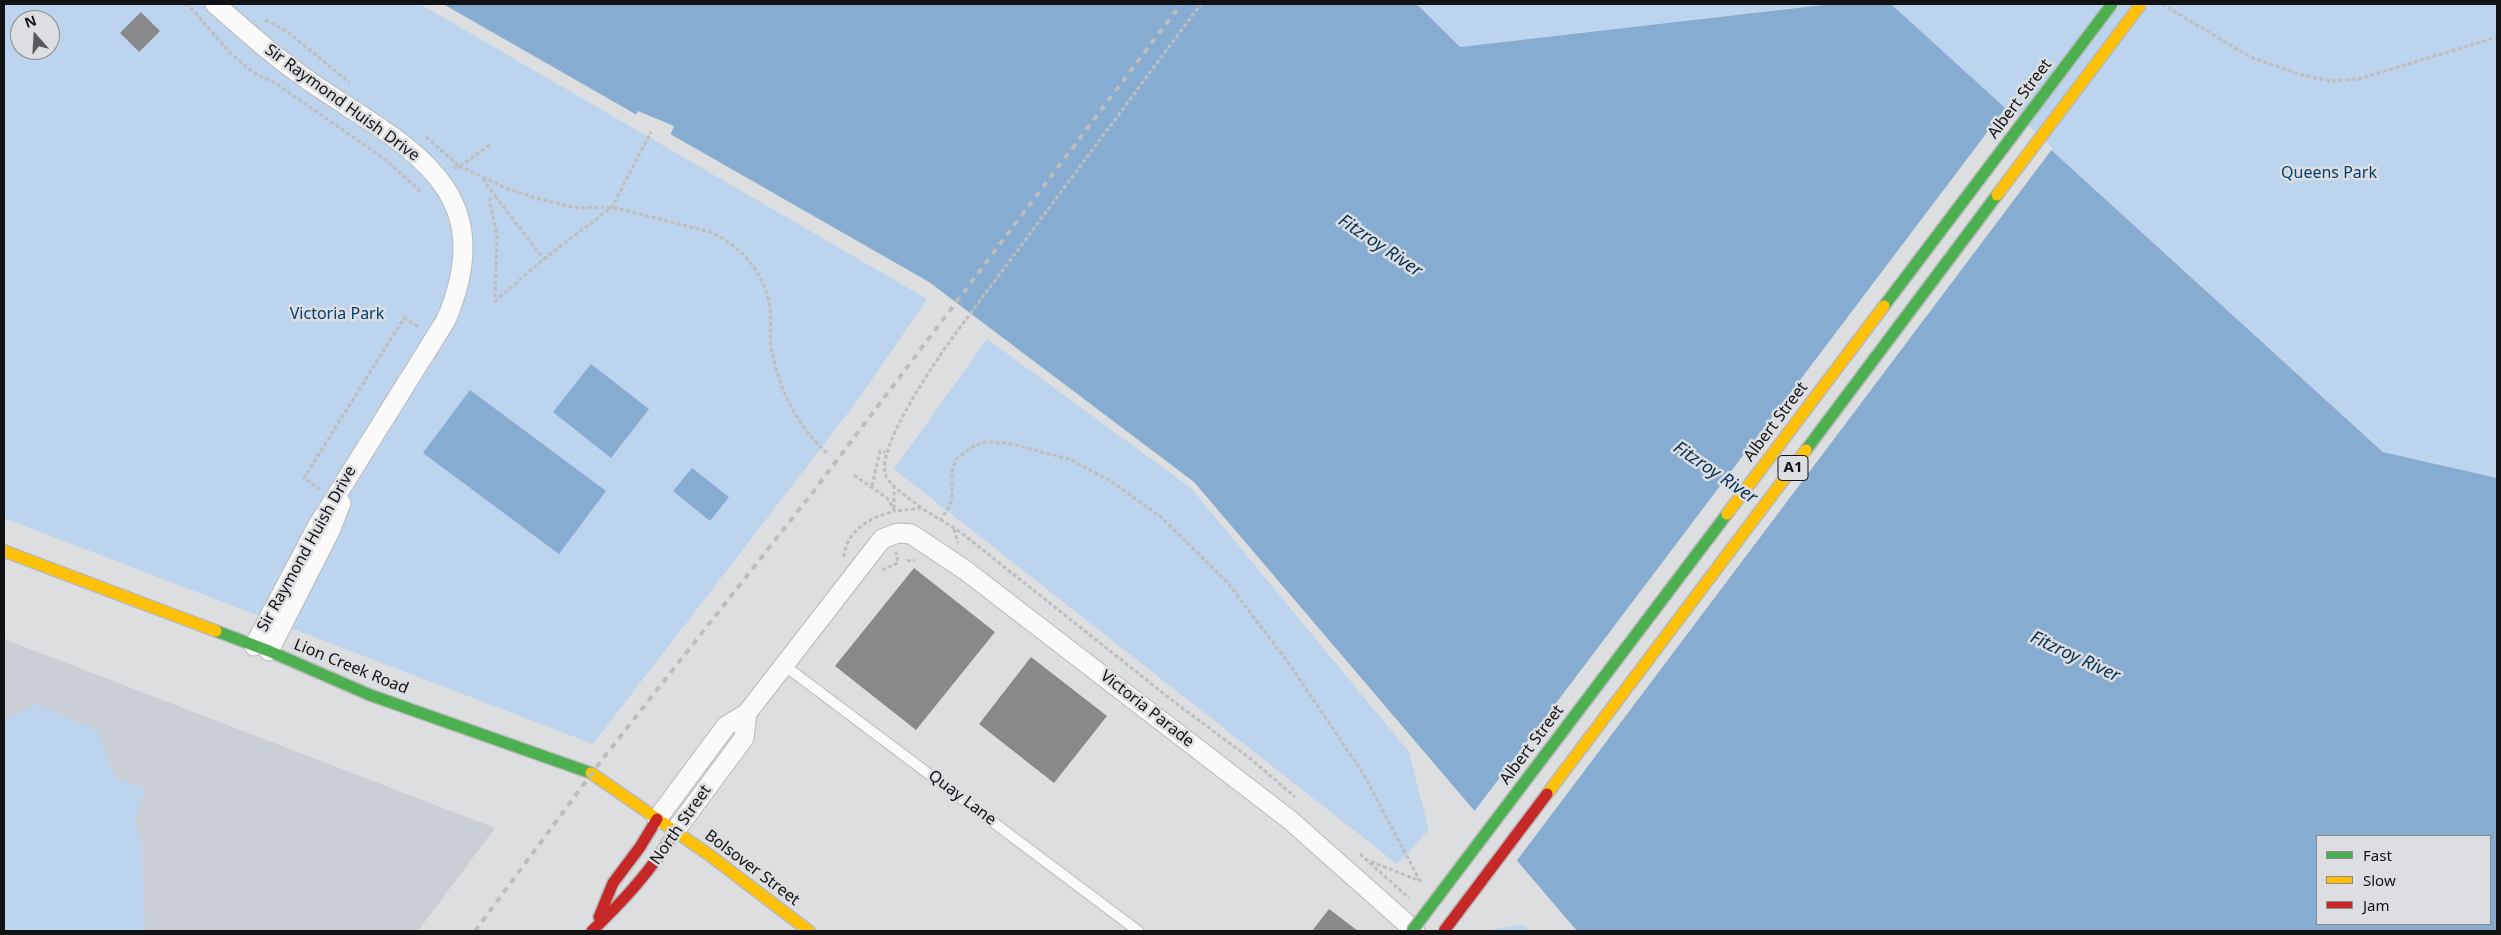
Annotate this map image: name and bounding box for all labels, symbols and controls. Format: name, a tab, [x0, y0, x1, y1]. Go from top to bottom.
north arrow	[10, 10, 60, 60]
text: N	[22, 10, 39, 32]
street label: Sir Raymond Huish Drive	[261, 40, 423, 166]
street label: Albert Street	[1984, 56, 2056, 142]
park label: Queens Park	[2281, 163, 2377, 183]
water label: Fitzroy River	[1334, 210, 1426, 282]
park label: Victoria Park	[290, 304, 384, 324]
street label: Albert Street	[1740, 379, 1812, 465]
water label: Fitzroy River	[1669, 437, 1761, 509]
road number: A1	[1778, 456, 1808, 480]
street label: Sir Raymond Huish Drive	[253, 463, 361, 635]
water label: Fitzroy River	[2027, 627, 2123, 687]
street label: Lion Creek Road	[291, 635, 411, 699]
street label: Victoria Parade	[1096, 666, 1198, 752]
street label: Albert Street	[1496, 702, 1568, 788]
street label: Quay Lane	[924, 766, 1000, 830]
street label: North Street	[646, 781, 716, 869]
street label: Bolsover Street	[701, 826, 803, 910]
legend	[2316, 835, 2491, 925]
text: Fast	[2363, 845, 2392, 865]
text: Slow	[2363, 870, 2396, 890]
text: Jam	[2363, 895, 2390, 915]

